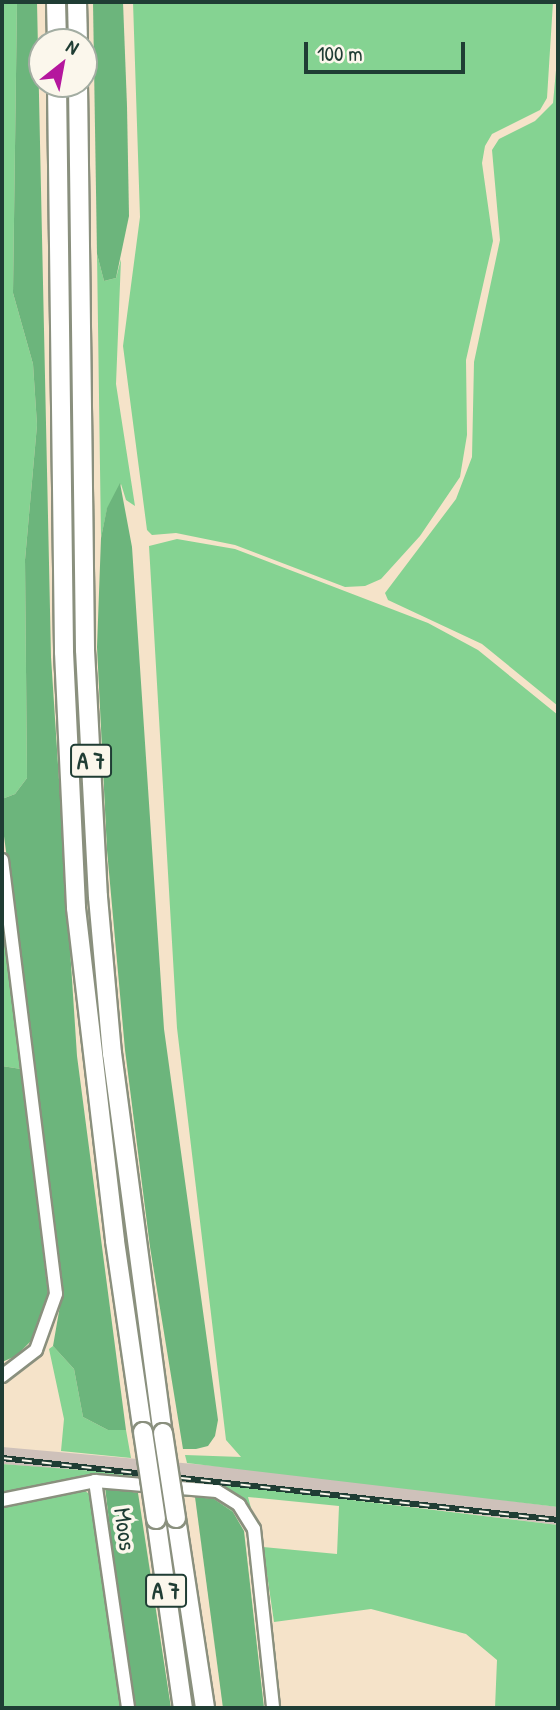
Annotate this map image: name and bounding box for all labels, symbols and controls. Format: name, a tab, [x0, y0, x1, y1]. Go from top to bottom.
north arrow	[28, 28, 98, 98]
scale bar	[308, 28, 469, 72]
text: N	[62, 33, 84, 60]
text: 100 m	[317, 39, 363, 68]
road number: A 7	[70, 741, 112, 780]
street label: Moos	[108, 1506, 142, 1552]
road number: A 7	[145, 1572, 187, 1610]

